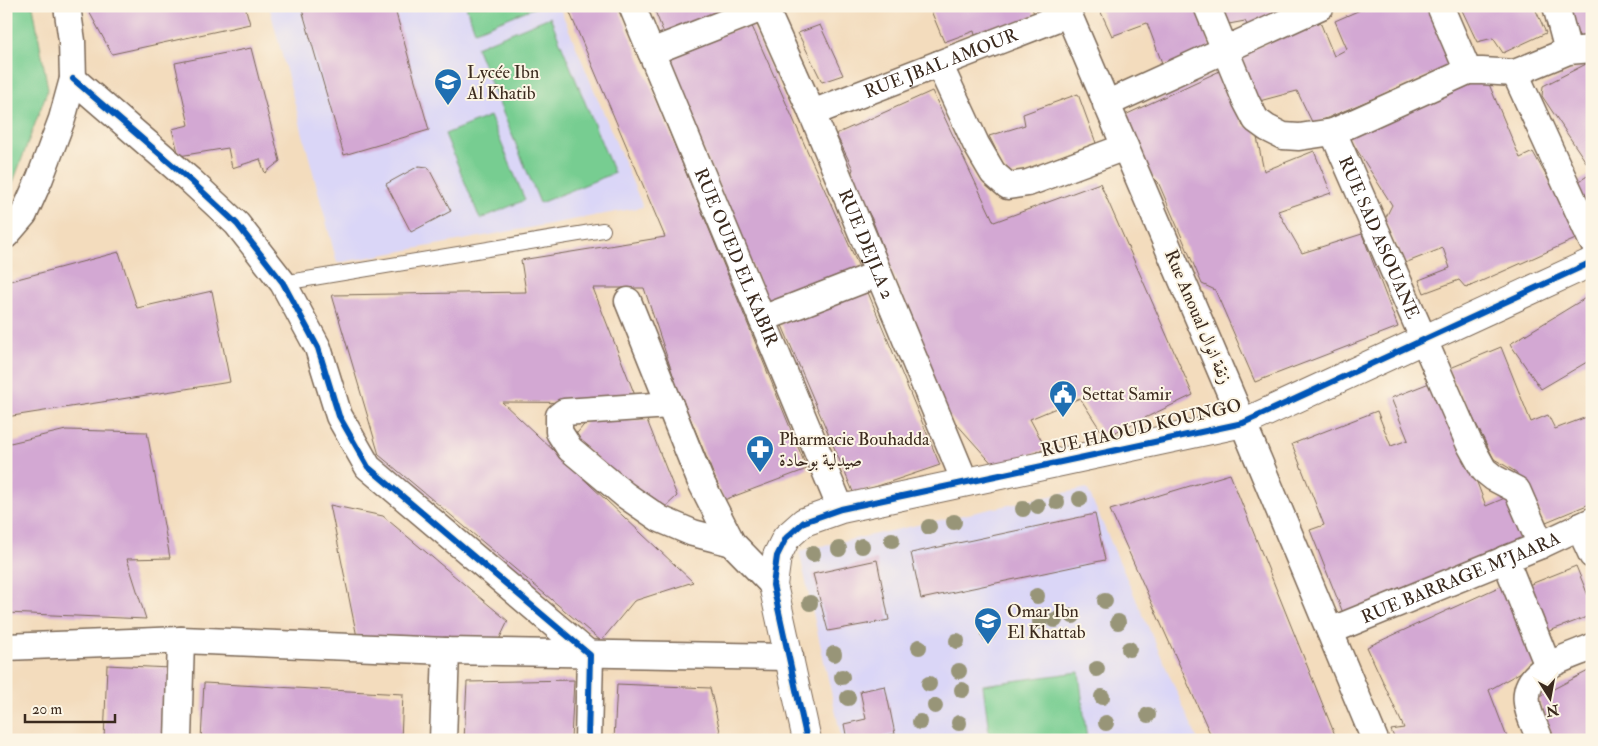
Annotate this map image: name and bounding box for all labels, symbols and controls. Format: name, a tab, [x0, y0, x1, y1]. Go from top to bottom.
street label: RUE JBAL AMOUR	[861, 23, 1022, 103]
place label: Lycée Ibn Al Khatib	[466, 61, 539, 105]
school or university icon: Lycée Ibn Al Khatib	[433, 67, 463, 106]
street label: RUE SAD ASOUANE	[1333, 152, 1425, 322]
street label: RUE OUED EL KABIR	[689, 165, 784, 351]
street label: RUE DEJLA 2	[833, 186, 899, 302]
street label: Rue Anoual زنقة انوال	[1159, 246, 1237, 388]
public building icon: Settat Samir	[1048, 379, 1078, 418]
place label: Settat Samir	[1082, 383, 1171, 406]
street label: RUE HAOUD KOUNGO	[1038, 394, 1244, 462]
place label: Pharmacie Bouhadda صيدلية بوحادة	[779, 428, 930, 472]
pharmacy icon: Pharmacie Bouhadda صيدلية بوحادة	[745, 434, 775, 473]
street label: RUE BARRAGE M'JAARA	[1358, 526, 1564, 629]
place label: Omar Ibn El Khattab	[1007, 600, 1086, 644]
school or university icon: Omar Ibn El Khattab	[973, 606, 1003, 645]
north arrow	[1526, 674, 1576, 724]
scale bar	[25, 691, 115, 723]
text: 20 m	[32, 700, 62, 719]
text: N	[1544, 701, 1561, 720]

